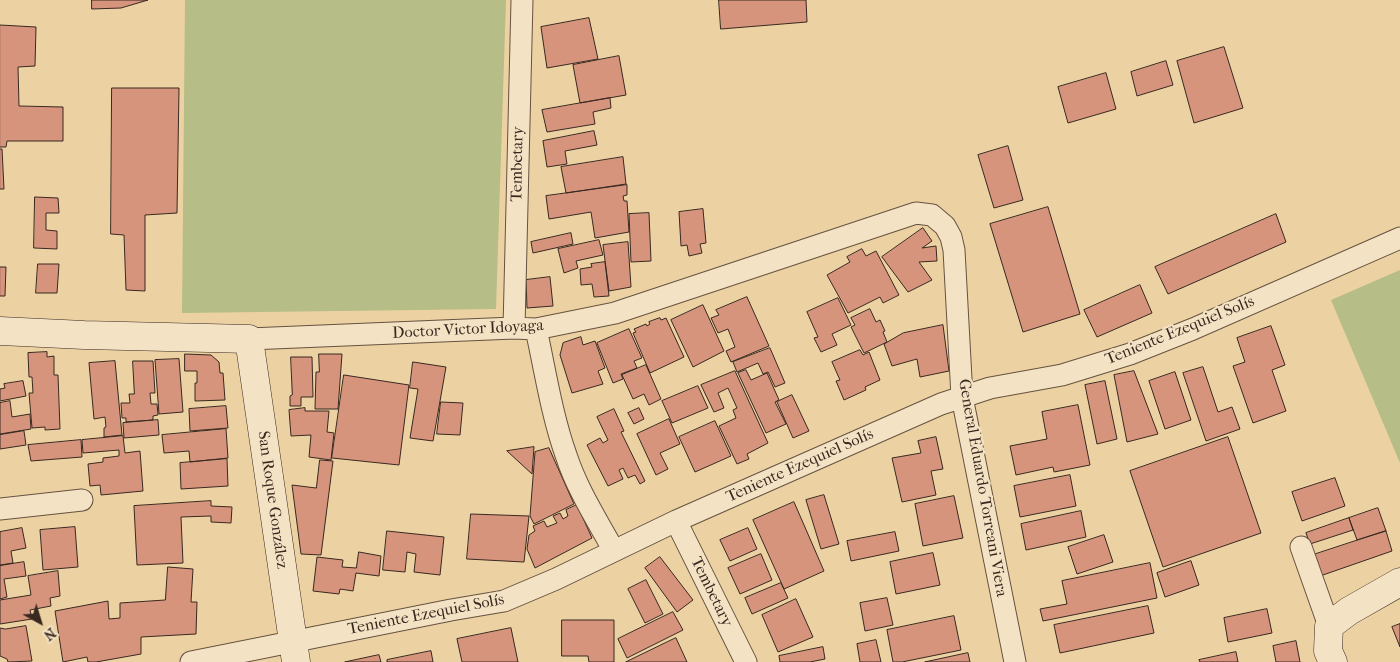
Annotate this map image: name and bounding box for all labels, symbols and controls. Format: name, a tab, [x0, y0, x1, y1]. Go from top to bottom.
street label: Tembetary	[508, 126, 528, 202]
street label: Teniente Ezequiel Solís	[1103, 292, 1257, 370]
street label: Doctor Victor Idoyaga	[392, 316, 544, 344]
street label: General Eduardo Torreani Viera	[953, 378, 1011, 598]
street label: Teniente Ezequiel Solís	[723, 425, 877, 507]
street label: San Roque González	[253, 430, 291, 570]
street label: Tembetary	[686, 554, 736, 630]
street label: Teniente Ezequiel Solís	[346, 590, 506, 640]
north arrow	[15, 597, 65, 647]
text: N	[40, 624, 59, 644]

